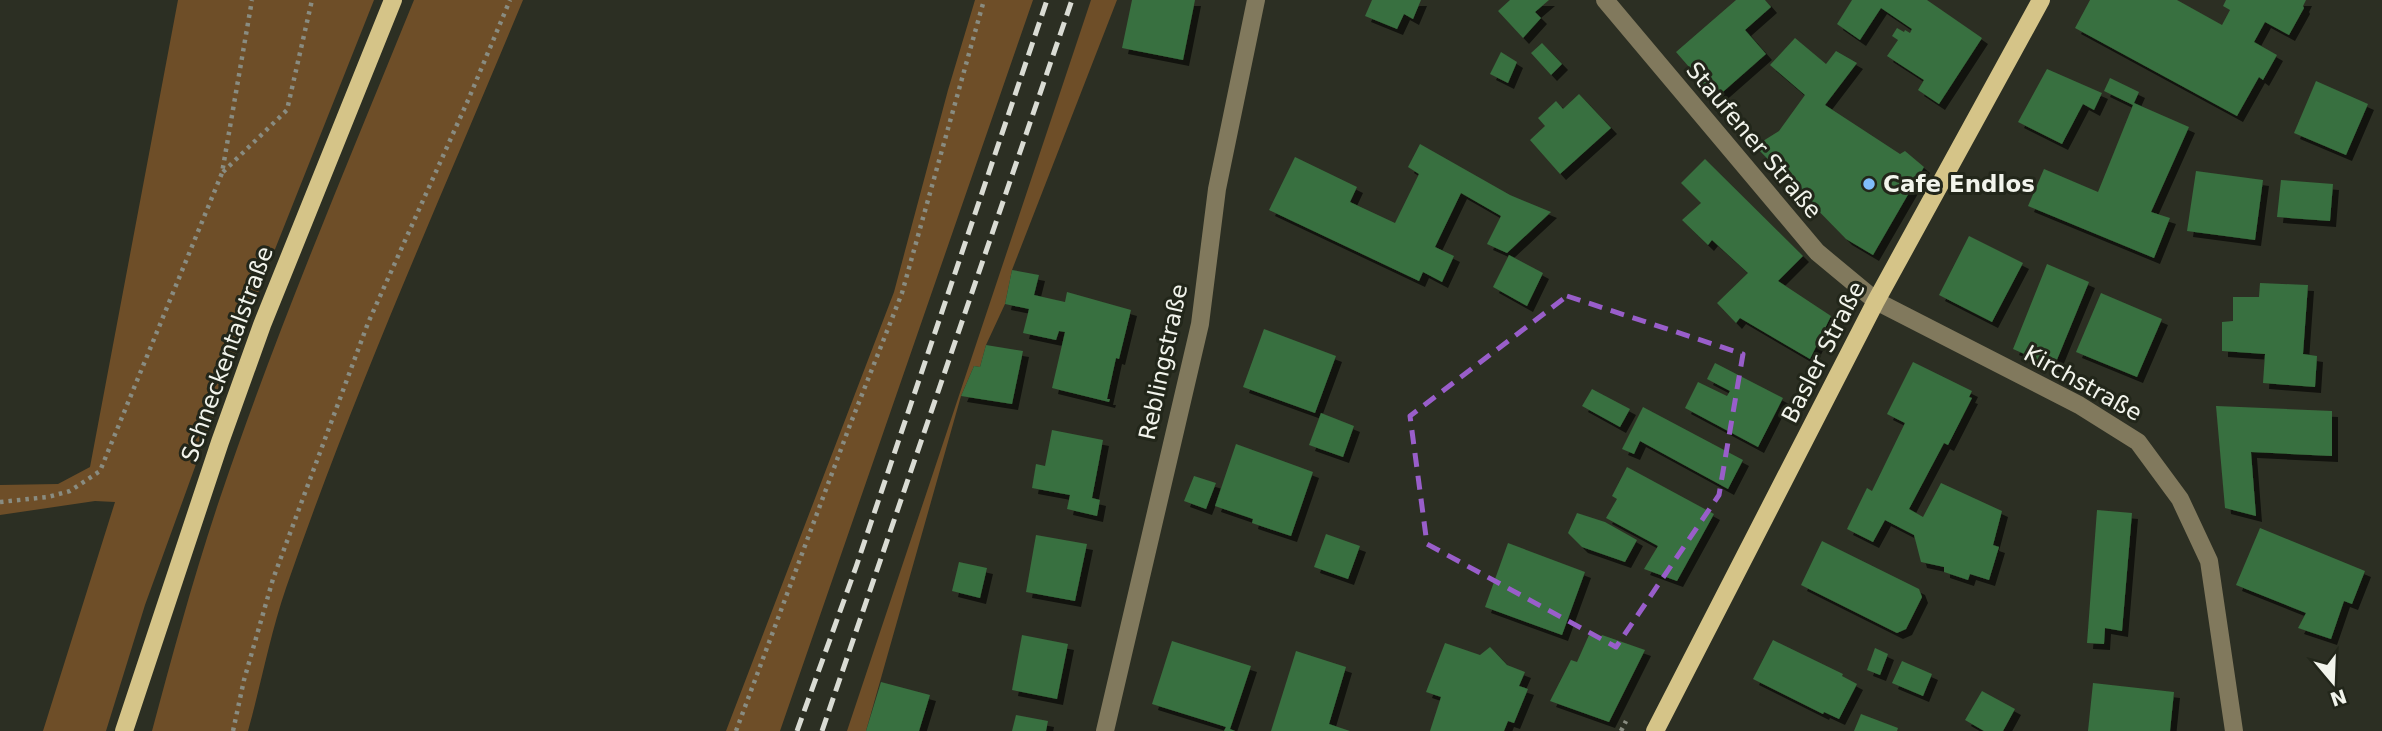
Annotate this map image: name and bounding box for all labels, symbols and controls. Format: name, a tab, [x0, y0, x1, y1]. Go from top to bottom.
street label: Staufener Straße	[1681, 57, 1827, 223]
place label: Cafe Endlos	[1883, 171, 2035, 197]
marker: Cafe Endlos	[1861, 176, 1877, 192]
street label: Schneckentalstraße	[176, 243, 278, 465]
street label: Basler Straße	[1776, 277, 1870, 427]
street label: Reblingstraße	[1134, 282, 1192, 442]
street label: Kirchstraße	[2019, 340, 2147, 426]
north arrow	[2298, 647, 2368, 717]
text: N	[2327, 685, 2350, 711]

